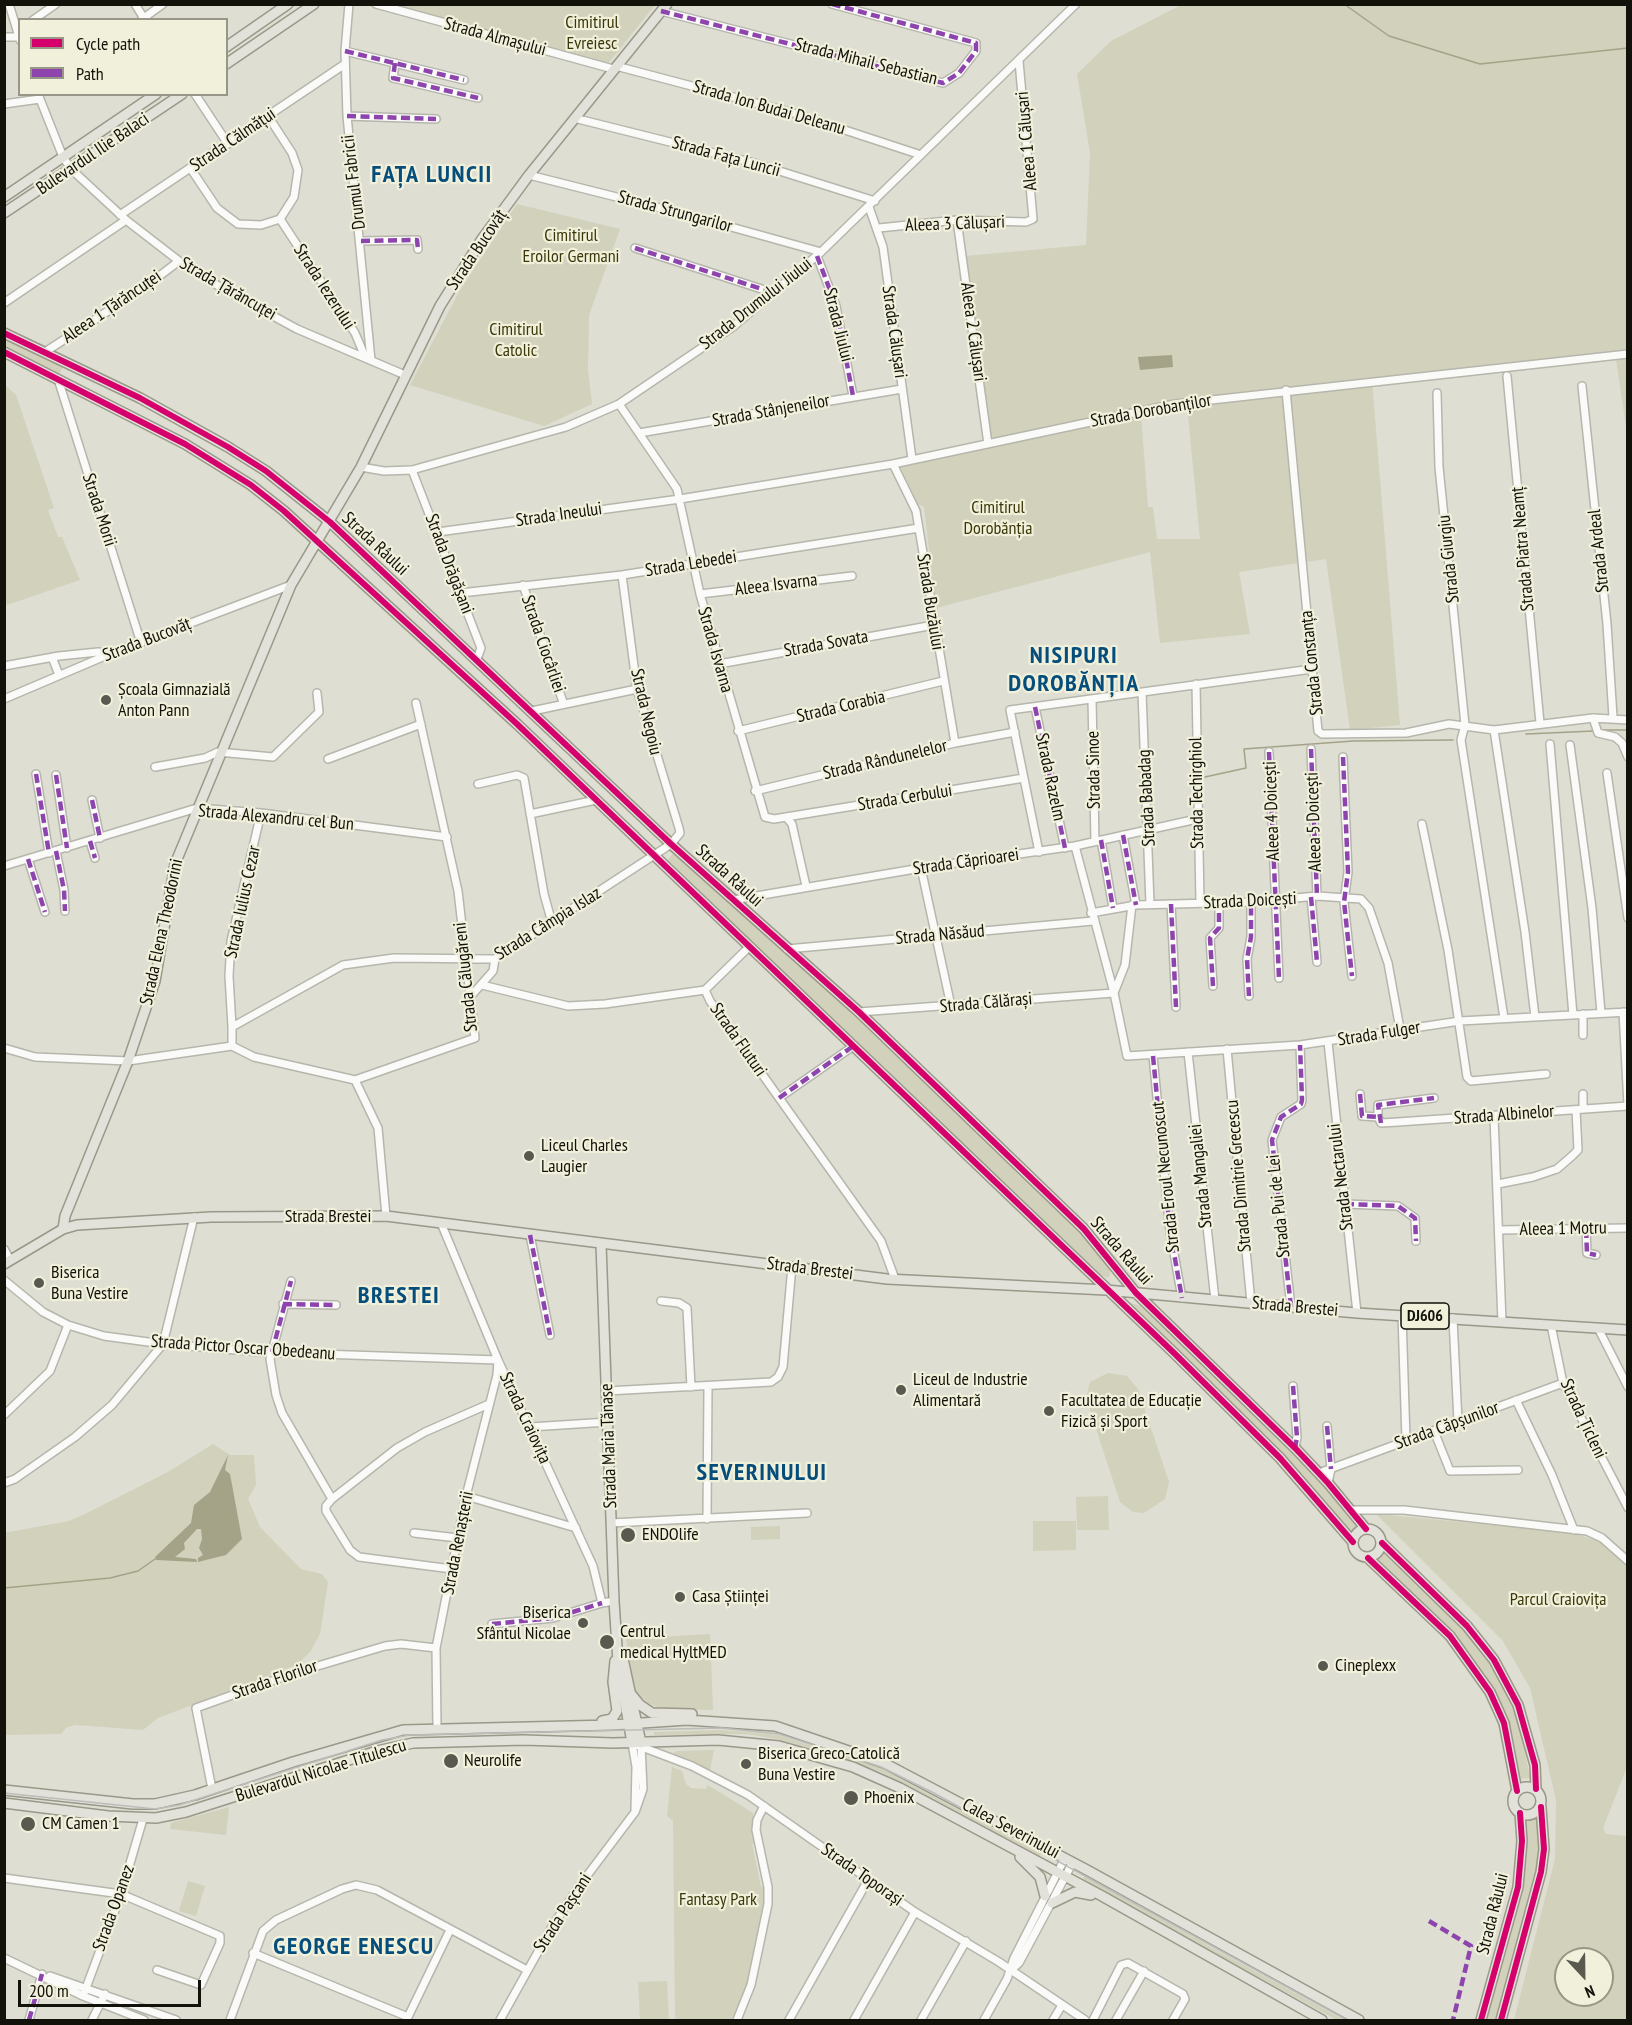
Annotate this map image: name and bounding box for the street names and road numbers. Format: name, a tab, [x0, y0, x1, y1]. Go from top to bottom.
street label: Strada Almașului	[441, 13, 549, 61]
street label: Strada Mihail Sebastian	[792, 34, 940, 90]
street label: Strada Ion Budai Deleanu	[690, 76, 848, 140]
street label: Aleea 1 Călușari	[1012, 90, 1042, 192]
street label: Strada Călmățui	[186, 103, 280, 177]
street label: Bulevardul Ilie Balaci	[33, 108, 153, 200]
street label: Strada Fața Luncii	[669, 132, 783, 182]
street label: Drumul Fabricii	[337, 133, 371, 231]
street label: Strada Strungarilor	[615, 186, 735, 238]
street label: Strada Bucovăț	[442, 206, 512, 294]
street label: Aleea 3 Călușari	[905, 211, 1005, 237]
street label: Strada Iezerului	[288, 240, 360, 334]
street label: Strada Țărăncuței	[176, 253, 280, 325]
street label: Strada Drumului Jiului	[695, 253, 817, 355]
street label: Aleea 1 Țărăncuței	[58, 266, 166, 348]
street label: Aleea 2 Călușari	[955, 281, 991, 383]
street label: Strada Călușari	[877, 284, 911, 380]
street label: Strada Jiului	[818, 286, 858, 364]
street label: Strada Stânjeneilor	[711, 390, 831, 432]
street label: Strada Dorobanților	[1089, 390, 1213, 432]
street label: Strada Morii	[77, 471, 121, 549]
street label: Strada Piatra Neamț	[1507, 486, 1539, 612]
street label: Strada Ineului	[514, 498, 604, 532]
street label: Strada Râului	[337, 508, 413, 580]
street label: Strada Ardeal	[1584, 508, 1614, 594]
street label: Strada Drăgășani	[420, 511, 478, 617]
street label: Strada Giurgiu	[1434, 514, 1464, 604]
street label: Strada Lebedei	[644, 546, 738, 582]
street label: Strada Buzăului	[912, 552, 948, 652]
street label: Aleea Isvarna	[734, 569, 818, 601]
street label: Strada Ciocârliei	[516, 592, 570, 696]
street label: Strada Isvarna	[692, 605, 738, 695]
street label: Strada Constanța	[1296, 610, 1328, 716]
street label: Strada Bucovăț	[100, 613, 194, 667]
street label: Strada Sovata	[782, 626, 870, 662]
street label: Strada Negoiu	[626, 667, 666, 757]
street label: Strada Corabia	[795, 686, 887, 728]
street label: Strada Razelm	[1030, 731, 1070, 823]
street label: Strada Sinoe	[1083, 731, 1105, 809]
street label: Strada Rândunelelor	[821, 735, 949, 785]
street label: Strada Techirghiol	[1185, 737, 1209, 849]
street label: Strada Babadag	[1134, 749, 1160, 847]
street label: Aleea 4 Doicești	[1259, 761, 1285, 861]
street label: Aleea 5 Doicești	[1301, 772, 1327, 872]
street label: Strada Cerbului	[856, 780, 954, 816]
street label: Strada Alexandru cel Bun	[197, 800, 355, 836]
street label: Strada Râului	[691, 840, 767, 912]
street label: Strada Iulius Cezar	[220, 843, 266, 961]
street label: Strada Căprioarei	[912, 844, 1020, 880]
street label: Strada Elena Theodorini	[136, 857, 188, 1007]
street label: Strada Câmpia Islaz	[491, 883, 605, 965]
street label: Strada Doicești	[1203, 888, 1297, 914]
street label: Strada Năsăud	[895, 920, 985, 950]
street label: Strada Călugăreni	[449, 921, 483, 1033]
street label: Strada Călărași	[939, 988, 1033, 1018]
street label: Strada Fluturi	[705, 999, 771, 1081]
street label: Strada Fulger	[1336, 1017, 1422, 1051]
street label: Strada Dimitrie Grecescu	[1222, 1099, 1256, 1253]
street label: Strada Eroul Necunoscut	[1147, 1100, 1185, 1254]
street label: Strada Albinelor	[1453, 1101, 1555, 1129]
street label: Strada Nectarului	[1324, 1122, 1358, 1232]
street label: Strada Mangaliei	[1185, 1123, 1217, 1229]
street label: Strada Pui de Lei	[1263, 1153, 1295, 1259]
street label: Strada Brestei	[285, 1206, 371, 1228]
street label: Strada Râului	[1086, 1213, 1156, 1289]
street label: Aleea 1 Motru	[1519, 1217, 1607, 1241]
street label: Strada Brestei	[766, 1253, 854, 1285]
street label: Strada Brestei	[1251, 1292, 1339, 1322]
road number: DJ606	[1401, 1303, 1449, 1329]
street label: Strada Pictor Oscar Obedeanu	[150, 1331, 336, 1365]
street label: Strada Craiovița	[494, 1369, 556, 1467]
street label: Strada Țicleni	[1555, 1376, 1611, 1462]
street label: Strada Maria Tănase	[596, 1383, 622, 1509]
street label: Strada Căpșunilor	[1392, 1397, 1502, 1455]
street label: Strada Renașterii	[437, 1489, 479, 1597]
street label: Strada Florilor	[230, 1655, 320, 1705]
street label: Bulevardul Nicolae Titulescu	[233, 1735, 409, 1807]
street label: Calea Severinului	[958, 1794, 1064, 1864]
street label: Strada Toporași	[817, 1839, 907, 1911]
street label: Strada Opanez	[88, 1862, 140, 1954]
street label: Strada Pașcani	[529, 1869, 597, 1957]
street label: Strada Râului	[1472, 1871, 1514, 1957]

